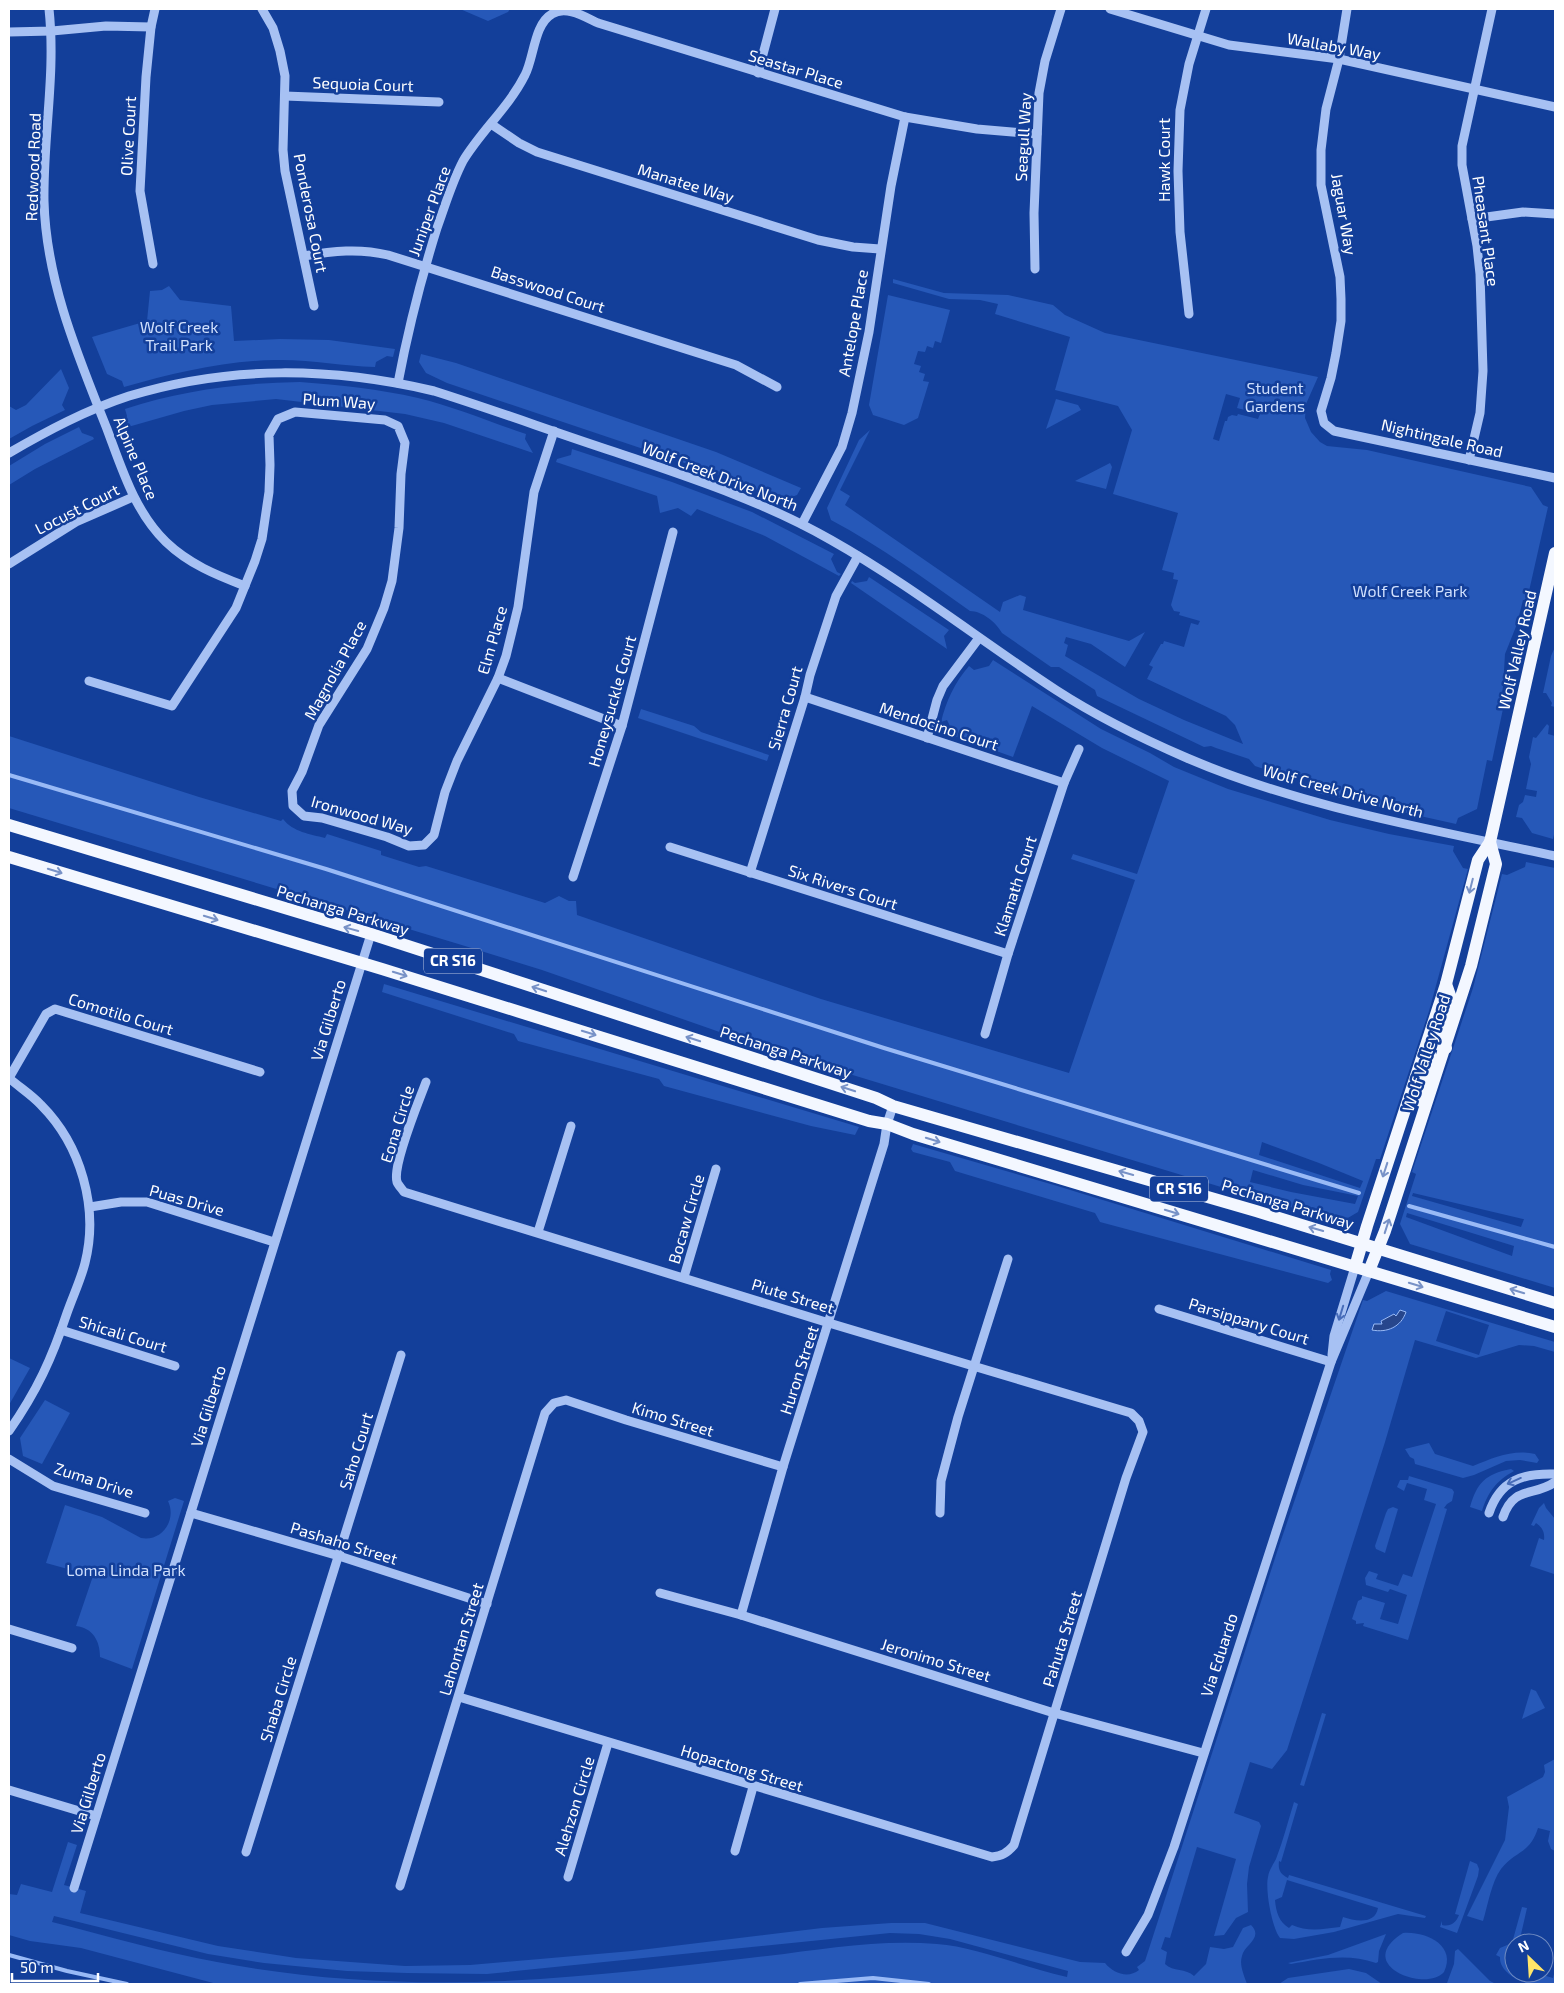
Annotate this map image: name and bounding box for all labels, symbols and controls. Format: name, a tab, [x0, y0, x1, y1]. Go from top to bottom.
street label: Wallaby Way	[1286, 28, 1383, 63]
street label: Seastar Place	[746, 45, 846, 92]
street label: Sequoia Court	[312, 72, 414, 95]
street label: Seagull Way	[1011, 91, 1034, 182]
street label: Olive Court	[116, 96, 139, 176]
street label: Redwood Road	[21, 112, 44, 222]
street label: Hawk Court	[1154, 118, 1173, 202]
street label: Ponderosa Court	[291, 152, 332, 274]
street label: Manatee Way	[636, 159, 737, 206]
street label: Juniper Place	[403, 163, 454, 259]
street label: Jaguar Way	[1328, 172, 1361, 257]
street label: Pheasant Place	[1469, 175, 1504, 287]
street label: Basswood Court	[489, 261, 608, 316]
street label: Antelope Place	[834, 268, 871, 378]
park label: Wolf Creek Trail Park	[140, 317, 218, 354]
park label: Student Gardens	[1245, 378, 1305, 415]
street label: Plum Way	[302, 388, 377, 413]
street label: Alpine Place	[110, 413, 163, 502]
street label: Nightingale Road	[1379, 414, 1505, 461]
street label: Wolf Creek Drive North	[639, 437, 801, 514]
street label: Locust Court	[32, 479, 122, 538]
park label: Wolf Creek Park	[1353, 581, 1467, 600]
street label: Wolf Valley Road	[1494, 588, 1540, 712]
street label: Elm Place	[473, 603, 510, 676]
street label: Magnolia Place	[299, 617, 370, 723]
street label: Honeysuckle Court	[584, 633, 639, 769]
street label: Sierra Court	[763, 664, 806, 752]
street label: Mendocino Court	[877, 697, 1001, 754]
street label: Wolf Creek Drive North	[1261, 760, 1426, 821]
street label: Ironwood Way	[309, 791, 416, 838]
street label: Klamath Court	[989, 833, 1040, 939]
street label: Six Rivers Court	[786, 860, 900, 913]
one-way arrow	[47, 867, 63, 877]
one-way arrow	[1466, 877, 1476, 893]
street label: Pechanga Parkway	[275, 880, 412, 939]
one-way arrow	[203, 914, 219, 924]
one-way arrow	[343, 923, 359, 933]
road number: CR S16	[424, 948, 482, 974]
one-way arrow	[392, 970, 408, 980]
street label: Via Gilberto	[306, 977, 349, 1063]
one-way arrow	[531, 984, 547, 993]
street label: Comotilo Court	[66, 989, 176, 1038]
street label: Wolf Valley Road	[1398, 992, 1453, 1114]
street label: Pechanga Parkway	[718, 1021, 855, 1082]
one-way arrow	[581, 1029, 597, 1039]
one-way arrow	[686, 1034, 701, 1043]
street label: Eona Circle	[376, 1083, 417, 1165]
one-way arrow	[840, 1084, 856, 1094]
one-way arrow	[925, 1136, 941, 1146]
one-way arrow	[1380, 1161, 1390, 1177]
one-way arrow	[1119, 1168, 1135, 1178]
street label: Bocaw Circle	[664, 1172, 707, 1266]
street label: Pechanga Parkway	[1220, 1174, 1357, 1233]
road number: CR S16	[1150, 1176, 1208, 1202]
street label: Puas Drive	[147, 1180, 227, 1219]
one-way arrow	[1164, 1208, 1180, 1218]
one-way arrow	[1383, 1218, 1392, 1234]
one-way arrow	[1308, 1224, 1324, 1234]
street label: Piute Street	[750, 1274, 837, 1317]
one-way arrow	[1407, 1281, 1423, 1291]
one-way arrow	[1510, 1286, 1526, 1296]
street label: Parsippany Court	[1187, 1293, 1312, 1348]
one-way arrow	[1335, 1305, 1345, 1321]
street label: Shicali Court	[77, 1311, 169, 1356]
street label: Huron Street	[775, 1323, 822, 1417]
street label: Via Gilberto	[186, 1363, 229, 1449]
street label: Kimo Street	[630, 1397, 716, 1440]
street label: Saho Court	[335, 1410, 376, 1492]
street label: Zuma Drive	[52, 1458, 136, 1501]
one-way arrow	[1507, 1477, 1522, 1487]
street label: Pashaho Street	[288, 1517, 400, 1568]
park label: Loma Linda Park	[66, 1560, 186, 1579]
street label: Lahontan Street	[434, 1580, 487, 1698]
street label: Pahuta Street	[1038, 1589, 1085, 1689]
street label: Via Eduardo	[1196, 1611, 1241, 1699]
street label: Jeronimo Street	[879, 1634, 993, 1685]
street label: Shaba Circle	[255, 1654, 300, 1744]
street label: Hopactong Street	[679, 1740, 806, 1795]
street label: Via Gilberto	[66, 1750, 109, 1836]
street label: Alehzon Circle	[549, 1754, 598, 1858]
north arrow	[1504, 1933, 1554, 1983]
text: N	[1515, 1936, 1531, 1956]
scale bar	[12, 1950, 99, 1982]
text: 50 m	[20, 1958, 54, 1976]

